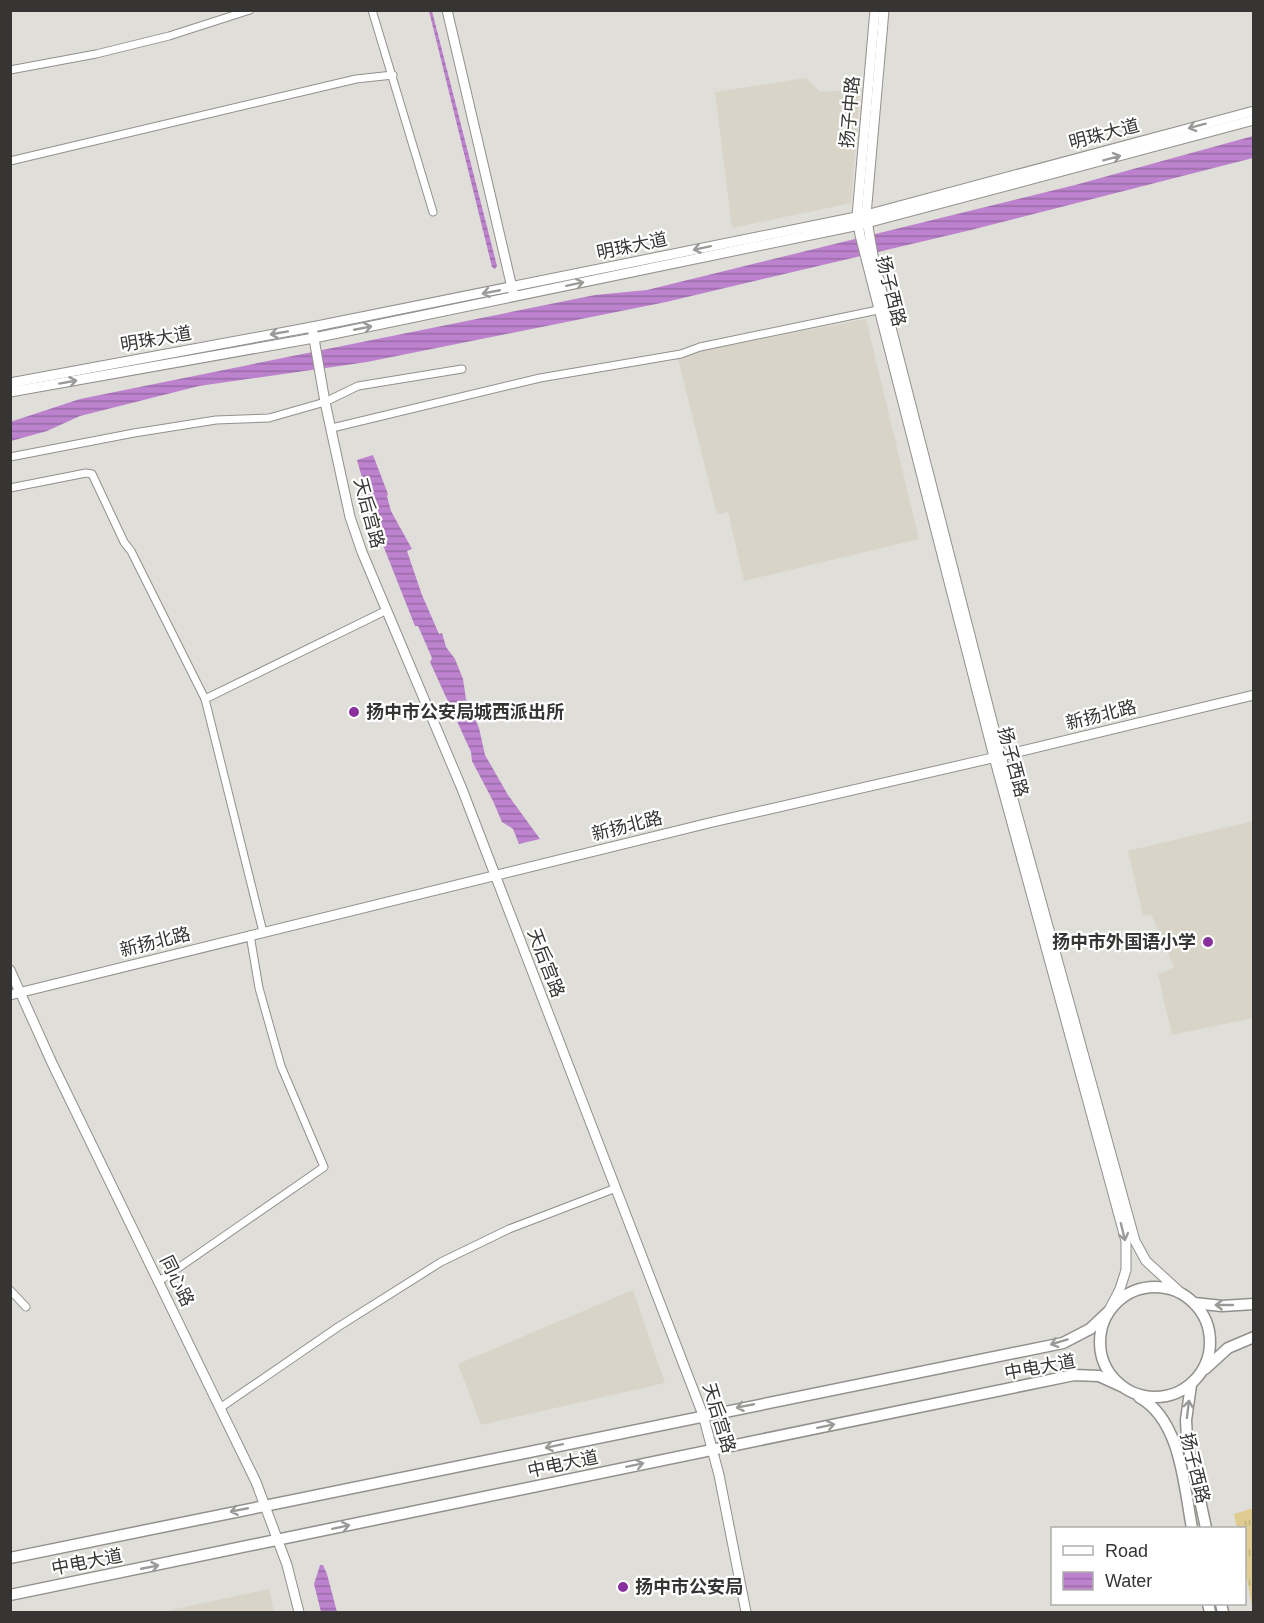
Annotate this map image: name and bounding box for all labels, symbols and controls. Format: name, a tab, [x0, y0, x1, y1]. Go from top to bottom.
street label: 扬子中路	[837, 75, 863, 149]
street label: 明珠大道	[1067, 115, 1141, 153]
one-way arrow	[1188, 121, 1207, 132]
one-way arrow	[1102, 152, 1121, 163]
street label: 明珠大道	[595, 229, 669, 263]
one-way arrow	[693, 243, 712, 255]
street label: 扬子西路	[873, 254, 909, 328]
one-way arrow	[565, 278, 584, 290]
one-way arrow	[481, 287, 501, 298]
one-way arrow	[353, 322, 372, 333]
street label: 明珠大道	[119, 323, 193, 355]
one-way arrow	[269, 328, 289, 339]
one-way arrow	[58, 376, 77, 387]
street label: 天后宫路	[350, 476, 388, 550]
street label: 新扬北路	[1064, 697, 1138, 733]
place label: 扬中市公安局城西派出所	[366, 702, 564, 722]
marker: 扬中市公安局城西派出所	[347, 705, 361, 719]
street label: 扬子西路	[994, 725, 1032, 799]
street label: 新扬北路	[590, 808, 664, 844]
street label: 新扬北路	[118, 924, 192, 960]
street label: 天后宫路	[524, 926, 568, 1000]
place label: 扬中市外国语小学	[1052, 932, 1196, 952]
marker: 扬中市外国语小学	[1201, 935, 1215, 949]
one-way arrow	[1118, 1222, 1129, 1241]
street label: 同心路	[156, 1252, 198, 1310]
one-way arrow	[1214, 1299, 1234, 1311]
one-way arrow	[1050, 1337, 1069, 1348]
street label: 中电大道	[1003, 1351, 1077, 1383]
street label: 天后宫路	[699, 1381, 739, 1455]
one-way arrow	[1183, 1400, 1194, 1420]
one-way arrow	[736, 1401, 755, 1412]
one-way arrow	[816, 1420, 835, 1431]
street label: 扬子西路	[1177, 1431, 1213, 1505]
one-way arrow	[545, 1440, 564, 1452]
street label: 中电大道	[526, 1447, 600, 1481]
one-way arrow	[624, 1459, 644, 1470]
one-way arrow	[230, 1505, 250, 1516]
one-way arrow	[331, 1521, 350, 1532]
legend	[1051, 1527, 1246, 1605]
text: Road	[1105, 1541, 1148, 1561]
street label: 中电大道	[50, 1545, 124, 1579]
one-way arrow	[140, 1561, 160, 1572]
text: Water	[1105, 1571, 1152, 1591]
place label: 扬中市公安局	[635, 1577, 743, 1597]
marker: 扬中市公安局	[616, 1580, 630, 1594]

